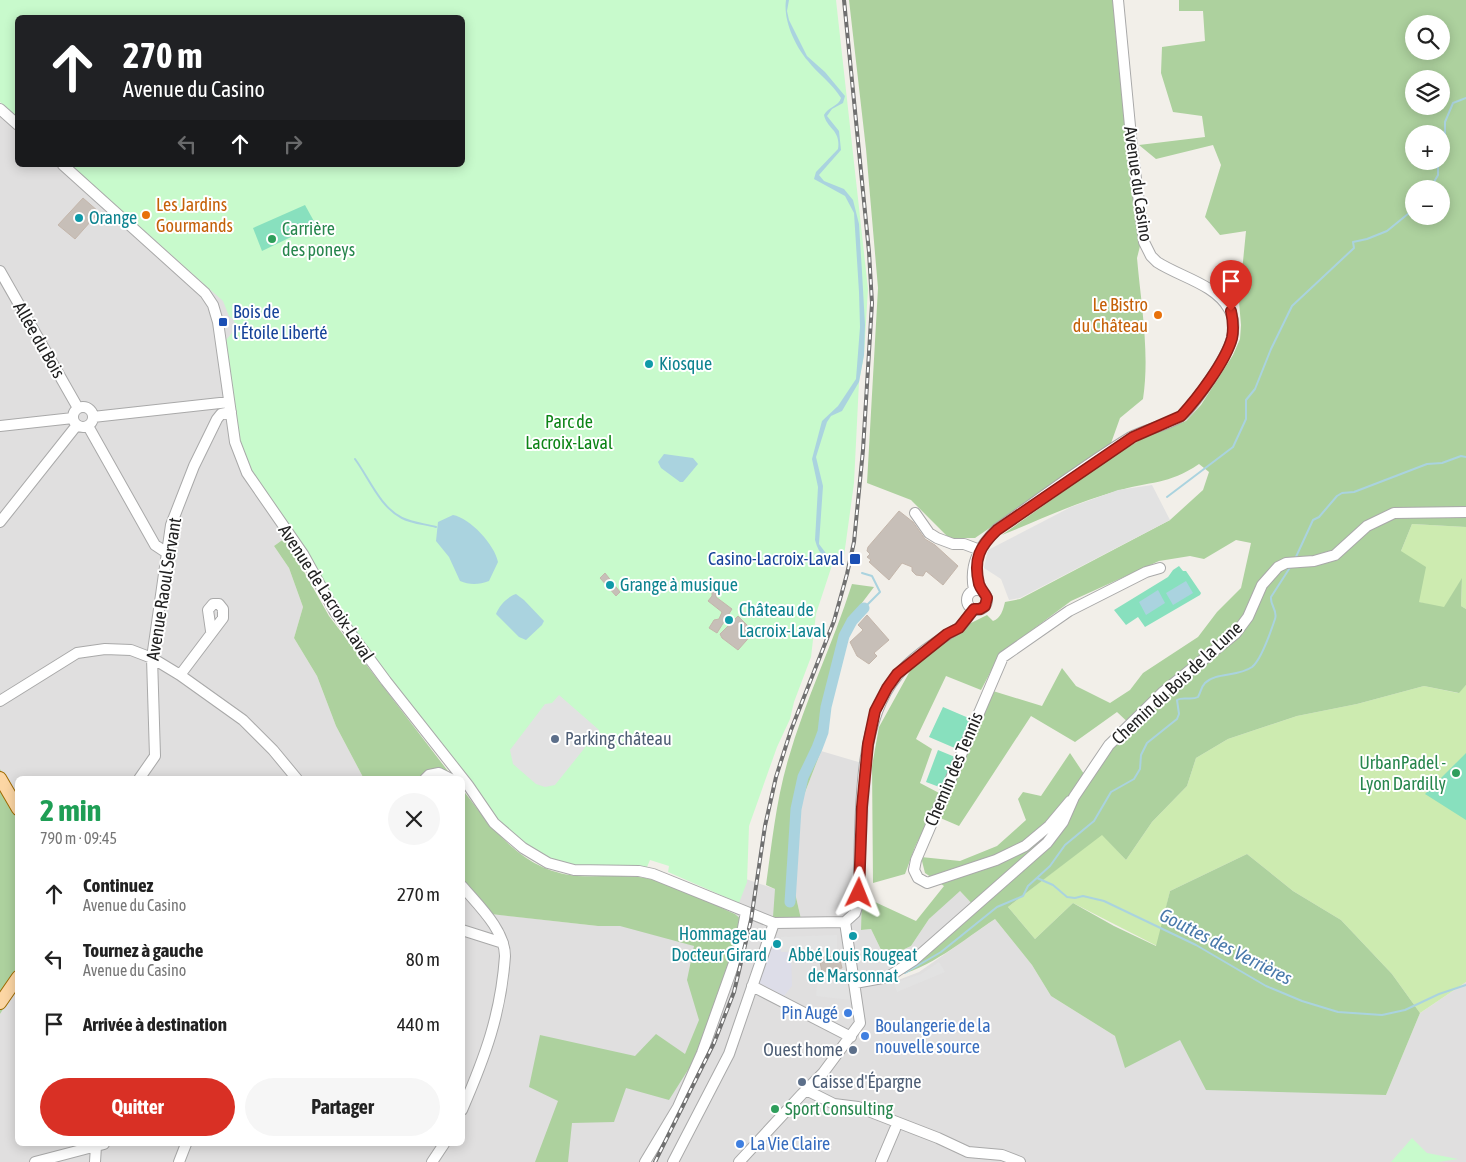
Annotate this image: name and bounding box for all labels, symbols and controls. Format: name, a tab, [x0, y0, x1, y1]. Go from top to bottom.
map controls	[1405, 15, 1450, 225]
button: search	[1405, 15, 1450, 60]
icon: ahead	[40, 35, 105, 100]
text: 270 m	[123, 35, 202, 75]
button: layers	[1405, 70, 1450, 115]
text: Avenue du Casino	[123, 76, 265, 102]
street label: Avenue du Casino	[1120, 125, 1157, 243]
button: +	[1405, 125, 1450, 170]
icon: left	[173, 130, 201, 158]
icon: ahead	[226, 130, 254, 158]
icon: right	[279, 130, 307, 158]
button: −	[1405, 180, 1450, 225]
place label: Les Jardins Gourmands	[156, 194, 233, 236]
place label: Orange	[89, 207, 137, 228]
marker: Les Jardins Gourmands	[140, 209, 152, 221]
marker: Orange	[73, 212, 85, 224]
place label: Carrière des poneys	[282, 218, 355, 260]
marker: Carrière des poneys	[266, 233, 278, 245]
pin	[1210, 260, 1252, 311]
icon: arrive	[1217, 267, 1245, 295]
place label: Le Bistro du Château	[1073, 294, 1148, 336]
street label: Allée du Bois	[9, 298, 70, 381]
place label: Bois de l'Étoile Liberté	[233, 301, 327, 343]
marker: Le Bistro du Château	[1152, 309, 1164, 321]
marker: Bois de l'Étoile Liberté	[217, 316, 229, 328]
place label: Kiosque	[659, 353, 712, 374]
marker: Kiosque	[643, 358, 655, 370]
park label: Parc de Lacroix-Laval	[525, 411, 613, 453]
street label: Avenue Raoul Servant	[142, 516, 185, 662]
street label: Avenue de Lacroix-Laval	[274, 520, 379, 665]
place label: Casino-Lacroix-Laval	[708, 548, 844, 569]
marker: Casino-Lacroix-Laval	[848, 552, 862, 566]
place label: Grange à musique	[620, 574, 738, 595]
marker: Grange à musique	[604, 579, 616, 591]
place label: Château de Lacroix-Laval	[739, 599, 827, 641]
marker: Château de Lacroix-Laval	[723, 614, 735, 626]
street label: Chemin du Bois de la Lune	[1107, 617, 1246, 748]
street label: Chemin des Tennis	[920, 709, 987, 829]
place label: Parking château	[565, 728, 672, 749]
marker: Parking château	[549, 733, 561, 745]
place label: UrbanPadel - Lyon Dardilly	[1359, 752, 1446, 794]
marker: UrbanPadel - Lyon Dardilly	[1450, 767, 1462, 779]
text: 2 min	[40, 793, 101, 827]
button: close	[388, 793, 440, 845]
text: 790 m · 09:45	[40, 829, 117, 847]
position arrow	[832, 866, 884, 918]
text: Continuez	[83, 874, 153, 896]
icon: ahead	[40, 880, 68, 908]
text: 270 m	[397, 883, 440, 905]
text: Avenue du Casino	[83, 896, 186, 914]
water label: Gouttes des Verrières	[1156, 903, 1296, 989]
place label: Hommage au Docteur Girard	[671, 923, 767, 965]
marker: Abbé Louis Rougeat de Marsonnat	[847, 930, 859, 942]
marker: Hommage au Docteur Girard	[771, 938, 783, 950]
text: Tournez à gauche	[83, 939, 203, 961]
place label: Abbé Louis Rougeat de Marsonnat	[789, 944, 917, 986]
icon: left	[40, 945, 68, 973]
text: 80 m	[406, 948, 440, 970]
text: Avenue du Casino	[83, 961, 186, 979]
place label: Pin Augé	[781, 1002, 838, 1023]
marker: Pin Augé	[842, 1007, 854, 1019]
icon: arrive	[40, 1010, 68, 1038]
text: Arrivée à destination	[83, 1013, 227, 1035]
text: 440 m	[397, 1013, 440, 1035]
place label: Boulangerie de la nouvelle source	[875, 1015, 991, 1057]
marker: Boulangerie de la nouvelle source	[859, 1030, 871, 1042]
place label: Ouest home	[763, 1039, 843, 1060]
marker: Ouest home	[847, 1044, 859, 1056]
place label: Caisse d'Épargne	[812, 1071, 921, 1092]
marker: Caisse d'Épargne	[796, 1076, 808, 1088]
button: Quitter	[40, 1078, 235, 1136]
button: Partager	[245, 1078, 440, 1136]
place label: Sport Consulting	[785, 1098, 893, 1119]
marker: Sport Consulting	[769, 1103, 781, 1115]
place label: La Vie Claire	[750, 1133, 830, 1154]
marker: La Vie Claire	[734, 1138, 746, 1150]

